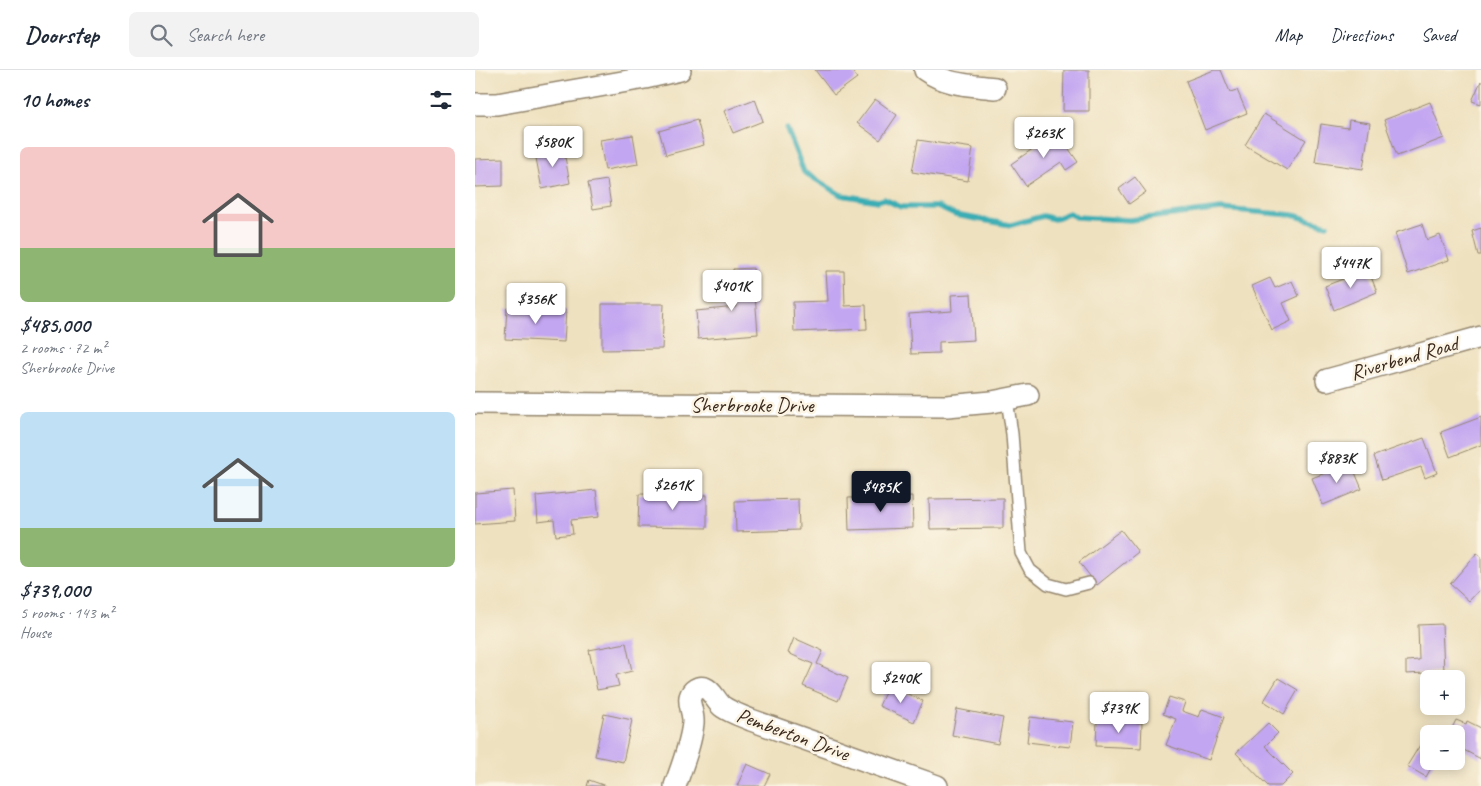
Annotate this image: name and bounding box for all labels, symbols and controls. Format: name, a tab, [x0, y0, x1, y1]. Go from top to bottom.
search box	[129, 12, 479, 57]
text: Doorstep	[25, 20, 99, 50]
icon: search	[147, 21, 175, 49]
text: Search here	[187, 23, 264, 47]
text: Map	[1275, 24, 1302, 46]
text: Directions	[1330, 24, 1393, 46]
text: Saved	[1421, 24, 1456, 46]
icon: filters	[427, 86, 455, 114]
text: 10 homes	[20, 87, 89, 113]
pin: $263K	[1009, 116, 1079, 159]
text: $263K	[1025, 123, 1063, 143]
pin: $580K	[518, 126, 588, 168]
text: $580K	[535, 132, 571, 152]
icon: home	[193, 180, 283, 270]
pin: $447K	[1316, 246, 1386, 289]
text: $447K	[1333, 253, 1369, 273]
pin: $401K	[697, 270, 767, 312]
text: $401K	[714, 276, 750, 296]
pin: $356K	[501, 282, 571, 325]
text: $356K	[517, 289, 555, 309]
text: $485,000	[20, 312, 90, 338]
street label: Riverbend Road	[1347, 329, 1463, 386]
text: 2 rooms · 72 m²	[20, 338, 106, 358]
text: Sherbrooke Drive	[20, 358, 114, 378]
street label: Sherbrooke Drive	[690, 392, 815, 418]
pin: $883K	[1302, 442, 1372, 484]
icon: home	[193, 445, 283, 535]
text: $883K	[1319, 448, 1355, 468]
pin: $261K	[638, 468, 708, 511]
pin: $485K	[846, 470, 916, 513]
text: $261K	[654, 475, 692, 495]
text: $485K	[863, 477, 899, 497]
text: $739,000	[20, 577, 90, 603]
text: 5 rooms · 143 m²	[20, 603, 114, 623]
text: House	[20, 623, 51, 643]
pin: $240K	[866, 662, 936, 704]
text: $240K	[883, 668, 919, 688]
map controls	[1420, 670, 1465, 770]
button: +	[1420, 670, 1465, 715]
pin: $739K	[1084, 692, 1154, 734]
text: $739K	[1101, 698, 1137, 718]
street label: Pemberton Drive	[733, 702, 854, 767]
button: −	[1420, 725, 1465, 770]

